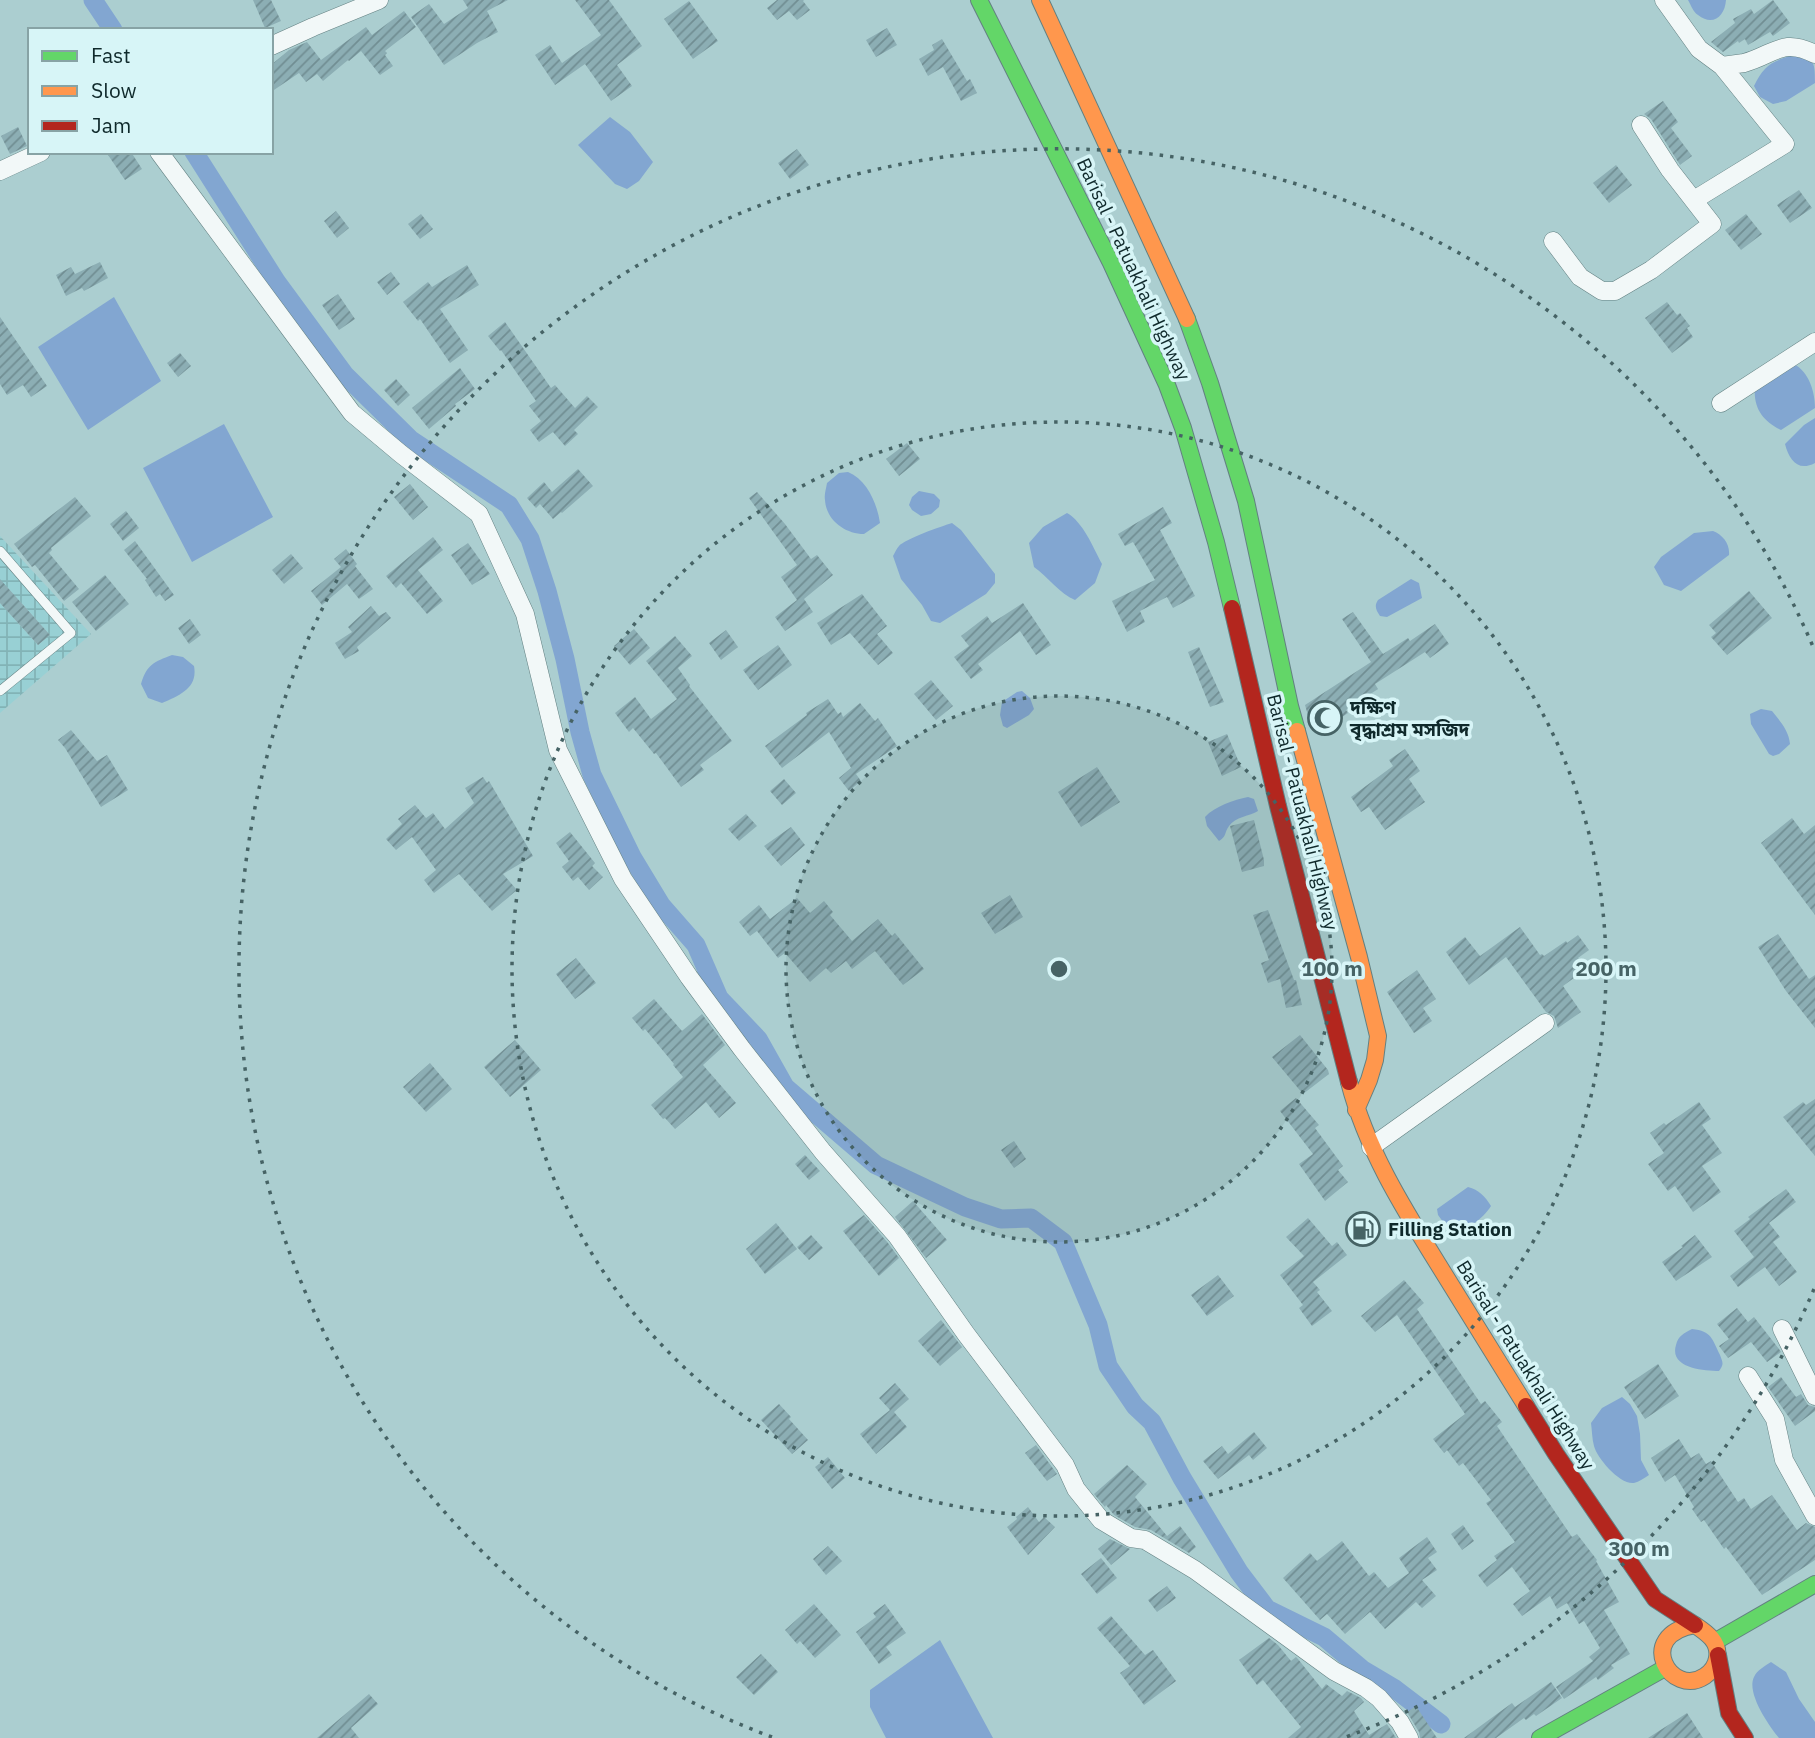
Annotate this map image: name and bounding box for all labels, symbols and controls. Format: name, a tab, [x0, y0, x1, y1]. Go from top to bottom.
legend	[28, 28, 273, 154]
text: Fast	[91, 41, 131, 69]
text: Slow	[91, 76, 137, 104]
text: Jam	[91, 111, 131, 139]
street label: Barisal - Patuakhali Highway	[1072, 154, 1196, 385]
street label: Barisal - Patuakhali Highway	[1262, 691, 1344, 933]
place label: দক্ষিণ বৃদ্ধাশ্রম মসজিদ	[1349, 695, 1470, 742]
mosque icon: দক্ষিণ বৃদ্ধাশ্রম মসজিদ	[1306, 699, 1344, 737]
text: 100 m	[1301, 954, 1363, 982]
text: 200 m	[1575, 954, 1637, 982]
centre of rings	[1047, 957, 1071, 981]
fuel station icon: Filling Station	[1344, 1210, 1382, 1248]
place label: Filling Station	[1388, 1217, 1512, 1241]
street label: Barisal - Patuakhali Highway	[1452, 1256, 1601, 1475]
text: 300 m	[1608, 1534, 1670, 1562]

